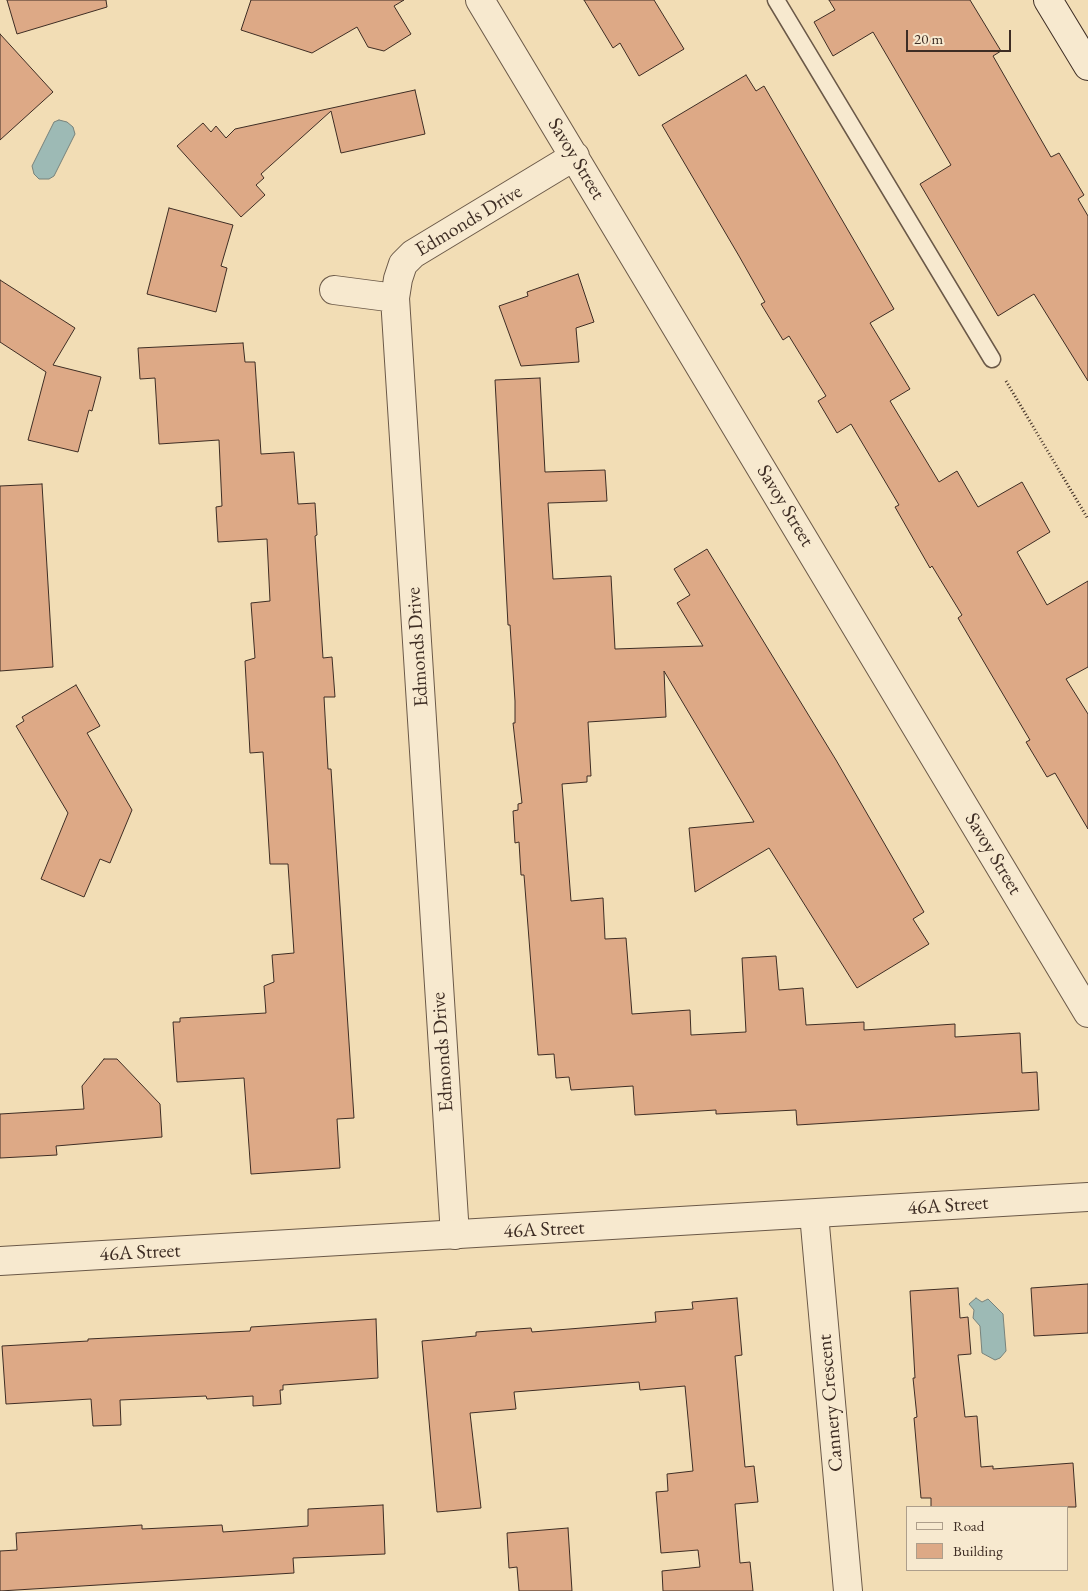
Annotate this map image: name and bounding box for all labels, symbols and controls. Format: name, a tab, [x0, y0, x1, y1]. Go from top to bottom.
scale bar	[908, 20, 1013, 52]
text: 20 m	[914, 29, 943, 48]
street label: Savoy Street	[542, 114, 610, 204]
street label: Edmonds Drive	[411, 180, 527, 262]
street label: Savoy Street	[751, 461, 819, 551]
street label: Edmonds Drive	[402, 586, 434, 708]
street label: Savoy Street	[959, 809, 1027, 899]
street label: Edmonds Drive	[427, 991, 459, 1113]
street label: 46A Street	[907, 1191, 989, 1221]
street label: 46A Street	[503, 1216, 585, 1244]
street label: 46A Street	[99, 1239, 181, 1267]
street label: Cannery Crescent	[813, 1333, 849, 1473]
legend	[906, 1506, 1068, 1571]
text: Road	[953, 1516, 984, 1535]
text: Building	[953, 1541, 1003, 1560]

